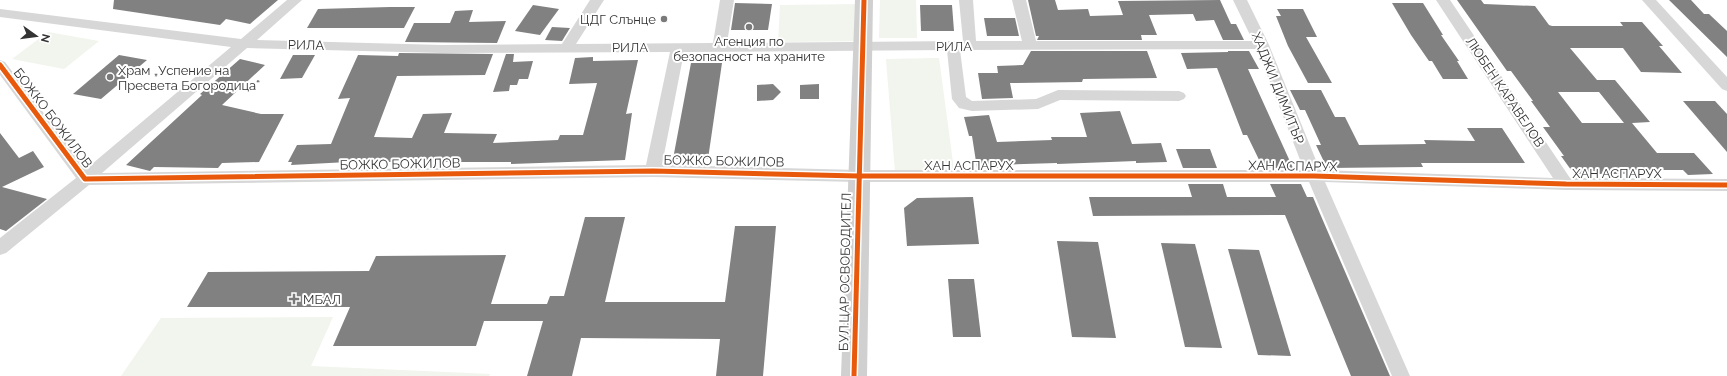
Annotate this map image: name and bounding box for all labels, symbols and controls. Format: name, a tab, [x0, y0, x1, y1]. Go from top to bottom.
place label: ЦДГ Слънце	[580, 12, 656, 27]
marker: ЦДГ Слънце	[659, 14, 669, 24]
north arrow	[16, 16, 56, 56]
marker: Агенция по безопасност на храните	[744, 22, 754, 32]
street label: ХАДЖИ ДИМИТЪР	[1249, 30, 1307, 146]
text: N	[38, 33, 53, 44]
place label: Агенция по безопасност на храните	[673, 34, 825, 64]
street label: ЛЮБЕН КАРАВЕЛОВ	[1463, 34, 1548, 150]
street label: РИЛА	[288, 37, 324, 53]
street label: РИЛА	[936, 39, 972, 54]
street label: РИЛА	[612, 40, 648, 55]
place label: Храм „Успение на Пресвета Богородица“	[118, 63, 260, 93]
street label: БОЖКО БОЖИЛОВ	[11, 65, 95, 171]
marker: Храм „Успение на Пресвета Богородица“	[105, 72, 115, 82]
street label: БОЖКО БОЖИЛОВ	[664, 152, 785, 170]
street label: БОЖКО БОЖИЛОВ	[340, 155, 461, 173]
street label: ХАН АСПАРУХ	[924, 158, 1014, 173]
street label: ХАН АСПАРУХ	[1248, 158, 1339, 174]
street label: ХАН АСПАРУХ	[1572, 166, 1662, 181]
street label: БУЛ.ЦАР ОСВОБОДИТЕЛ	[836, 193, 854, 351]
place label: МБАЛ	[303, 292, 341, 307]
marker: МБАЛ	[288, 293, 300, 305]

